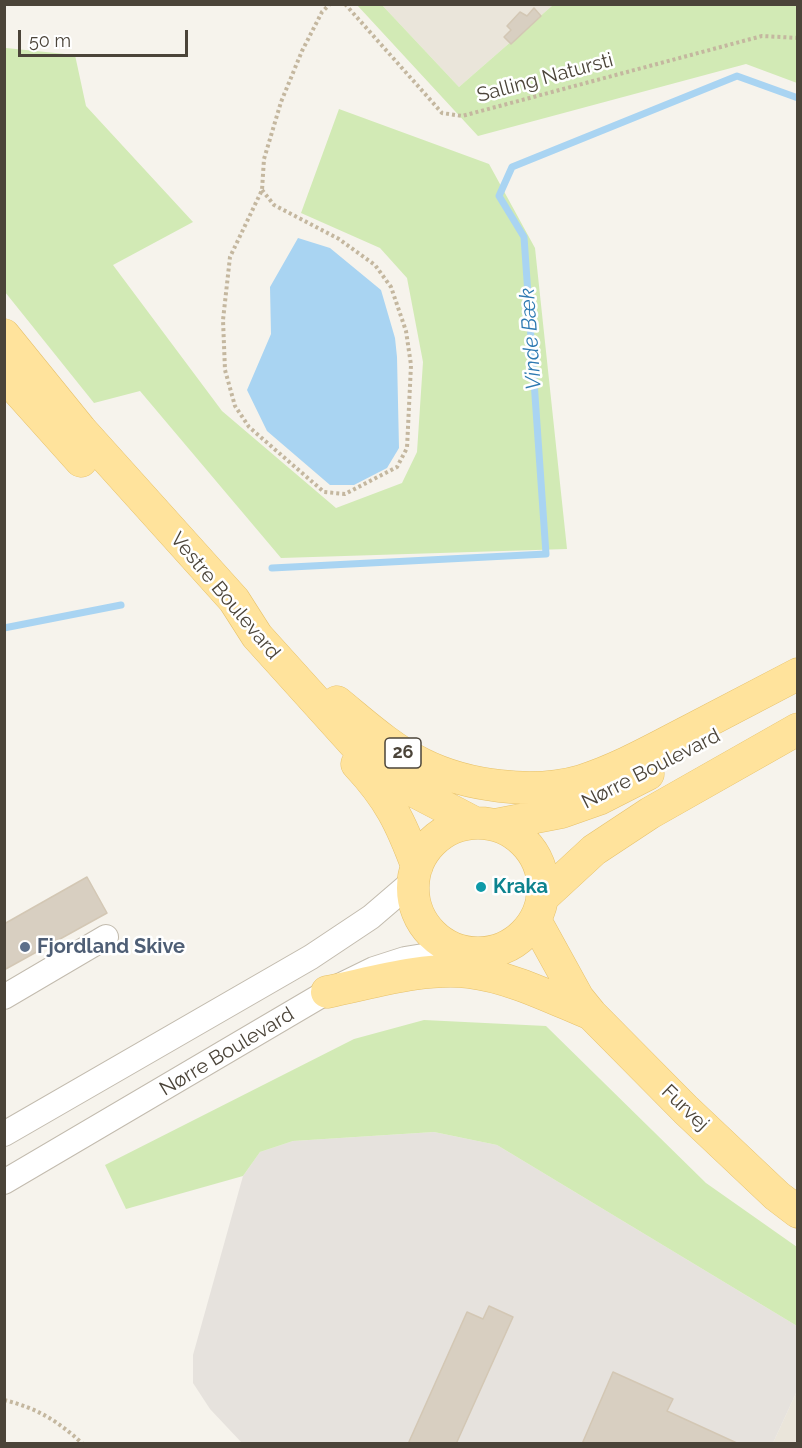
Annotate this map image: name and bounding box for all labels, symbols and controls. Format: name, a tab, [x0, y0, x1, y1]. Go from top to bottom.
scale bar	[21, 18, 190, 56]
text: 50 m	[29, 30, 71, 51]
street label: Salling Natursti	[474, 48, 616, 108]
water label: Vinde Bæk	[515, 287, 547, 391]
street label: Vestre Boulevard	[165, 528, 285, 664]
street label: Nørre Boulevard	[578, 724, 724, 814]
road number: 26	[385, 738, 421, 768]
place label: Kraka	[493, 875, 548, 899]
marker: Kraka	[474, 880, 488, 894]
place label: Fjordland Skive	[37, 935, 185, 959]
marker: Fjordland Skive	[18, 940, 32, 954]
street label: Nørre Boulevard	[156, 1003, 298, 1101]
street label: Furvej	[656, 1080, 714, 1136]

